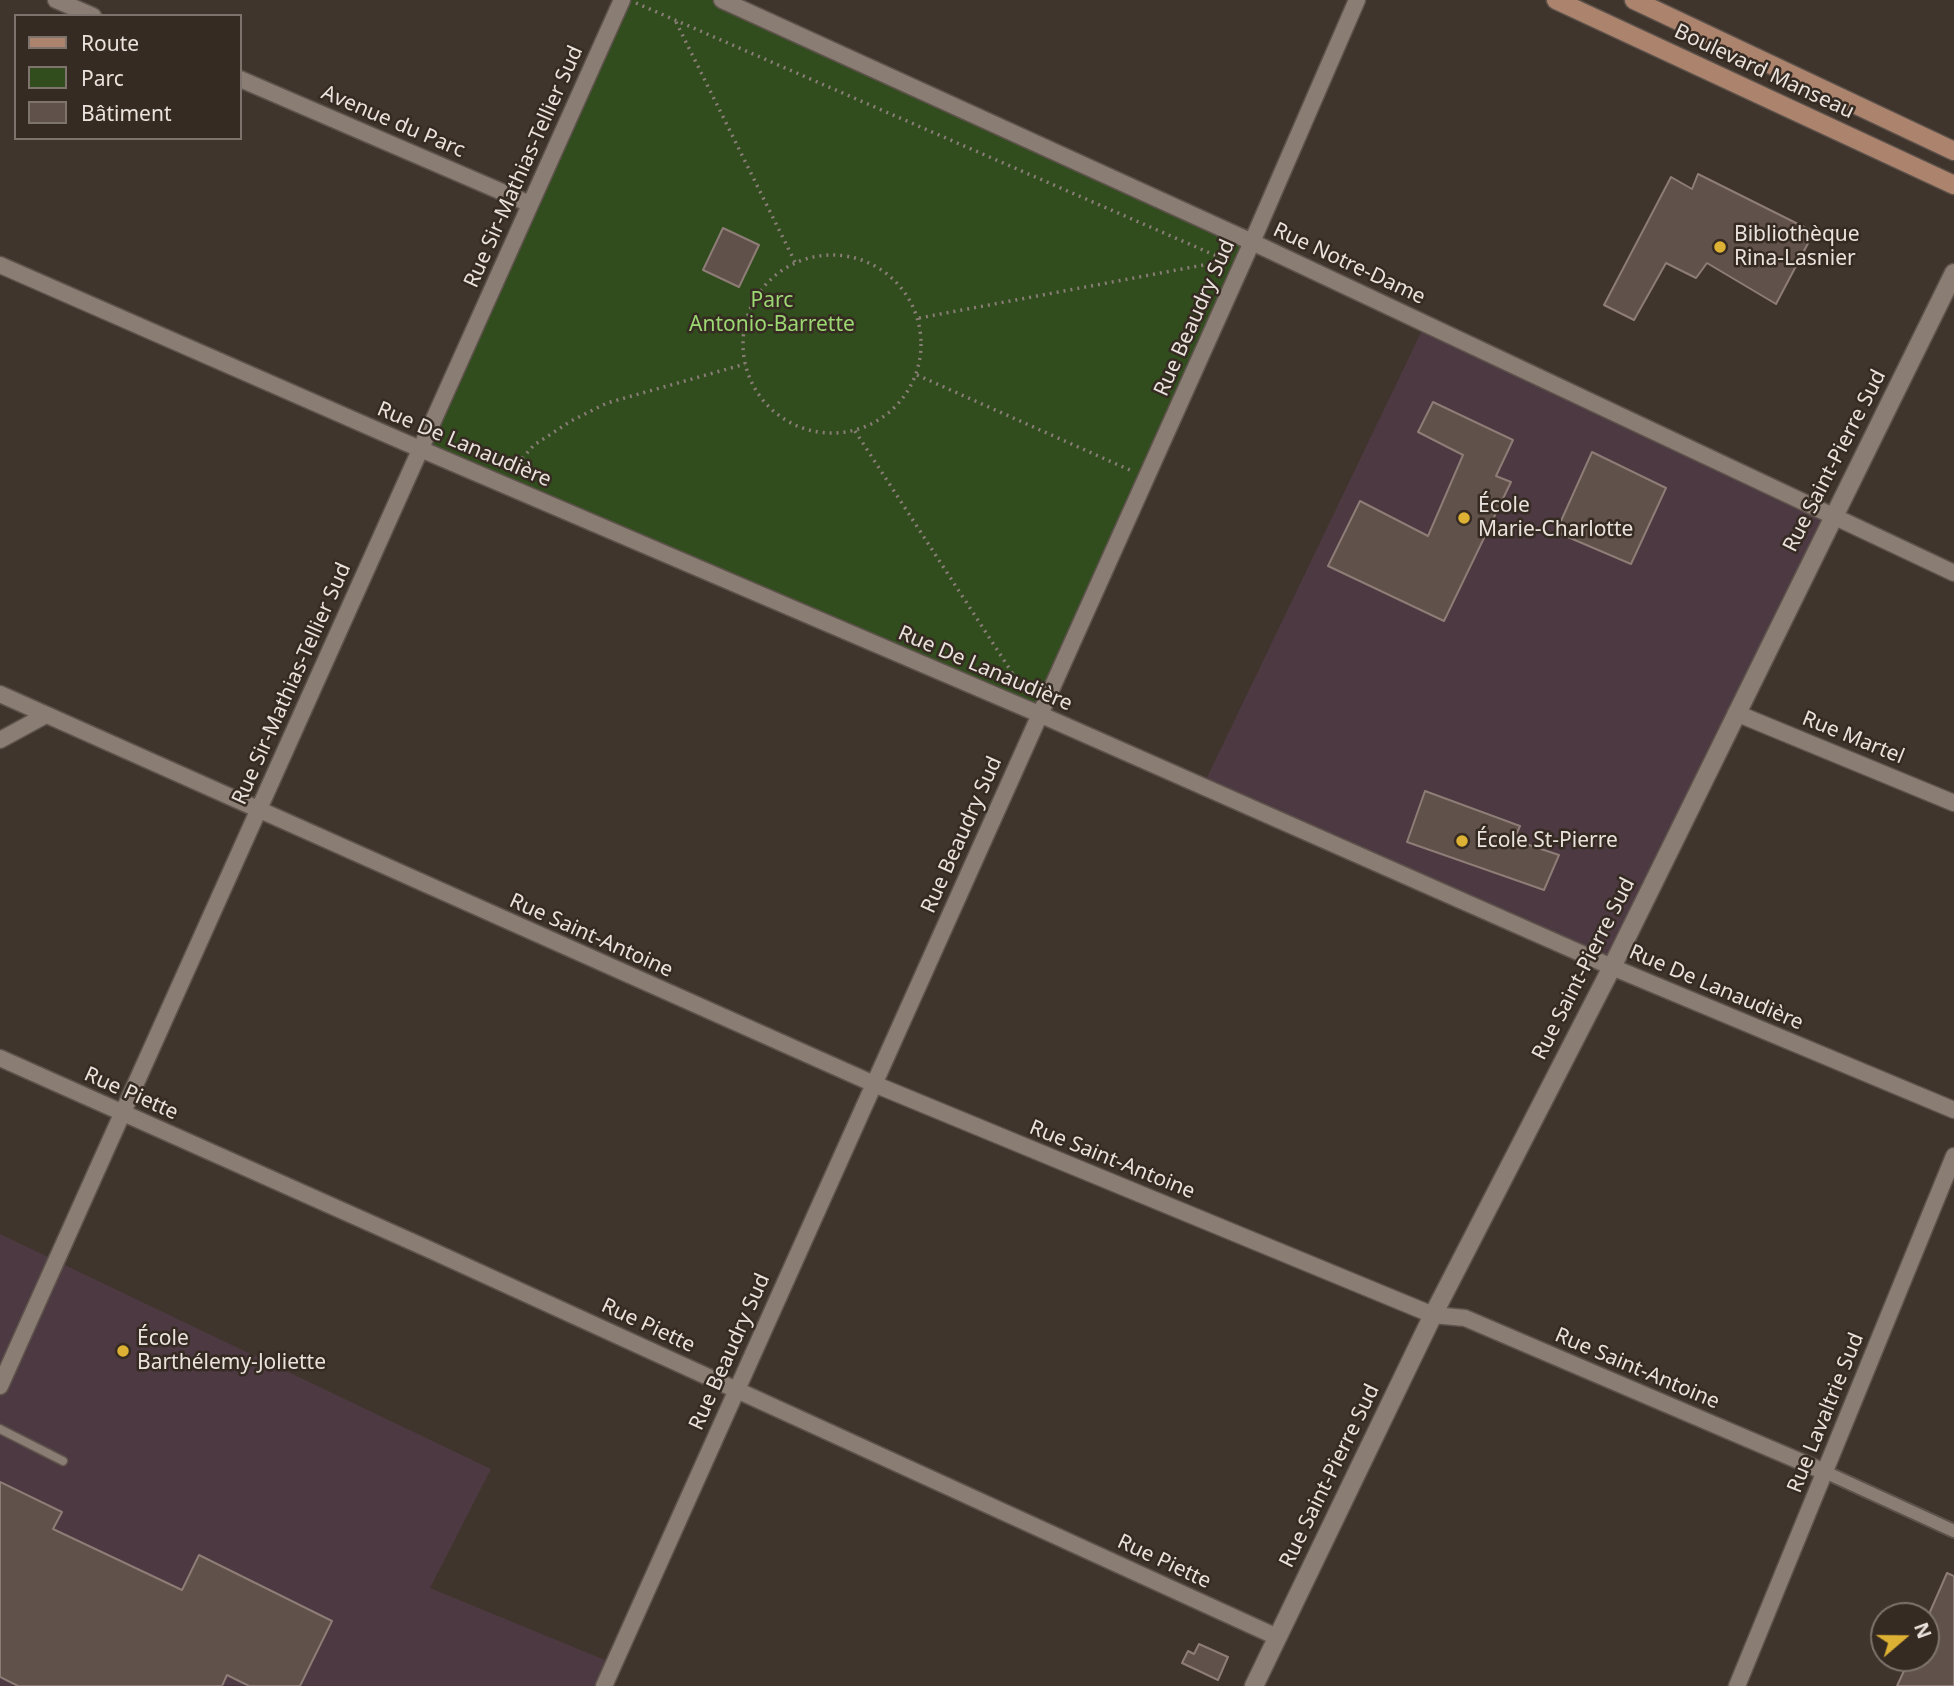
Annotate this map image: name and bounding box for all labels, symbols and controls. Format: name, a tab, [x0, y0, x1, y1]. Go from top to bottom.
legend	[14, 14, 242, 140]
street label: Boulevard Manseau	[1670, 19, 1858, 125]
text: Route	[81, 29, 139, 57]
street label: Rue Sir-Mathias-Tellier Sud	[459, 42, 589, 292]
text: Parc	[81, 64, 124, 92]
street label: Avenue du Parc	[317, 80, 469, 164]
text: Bâtiment	[81, 99, 171, 127]
street label: Rue Notre-Dame	[1269, 218, 1429, 310]
place label: Bibliothèque Rina-Lasnier	[1734, 222, 1860, 272]
street label: Rue Beaudry Sud	[1149, 236, 1241, 400]
marker: Bibliothèque Rina-Lasnier	[1712, 239, 1728, 255]
park label: Parc Antonio-Barrette	[689, 288, 855, 338]
street label: Rue Saint-Pierre Sud	[1778, 366, 1892, 556]
street label: Rue De Lanaudière	[373, 397, 555, 493]
place label: École Marie-Charlotte	[1478, 493, 1633, 543]
marker: École Marie-Charlotte	[1456, 510, 1472, 526]
street label: Rue Sir-Mathias-Tellier Sud	[227, 559, 357, 809]
street label: Rue De Lanaudière	[894, 621, 1076, 717]
street label: Rue Martel	[1798, 706, 1908, 770]
street label: Rue Beaudry Sud	[916, 753, 1008, 917]
place label: École St-Pierre	[1476, 828, 1618, 854]
marker: École St-Pierre	[1454, 833, 1470, 849]
street label: Rue Saint-Pierre Sud	[1527, 874, 1641, 1064]
street label: Rue Saint-Antoine	[505, 889, 677, 983]
street label: Rue De Lanaudière	[1625, 940, 1807, 1036]
street label: Rue Piette	[80, 1062, 182, 1126]
street label: Rue Saint-Antoine	[1026, 1115, 1198, 1205]
street label: Rue Beaudry Sud	[684, 1270, 776, 1434]
street label: Rue Piette	[597, 1293, 699, 1359]
street label: Rue Saint-Antoine	[1551, 1323, 1723, 1415]
place label: École Barthélemy-Joliette	[137, 1326, 326, 1376]
street label: Rue Lavaltrie Sud	[1782, 1329, 1870, 1497]
marker: École Barthélemy-Joliette	[115, 1343, 131, 1359]
street label: Rue Saint-Pierre Sud	[1275, 1380, 1385, 1572]
street label: Rue Piette	[1113, 1529, 1215, 1595]
north arrow	[1870, 1602, 1940, 1672]
text: N	[1908, 1619, 1938, 1642]

